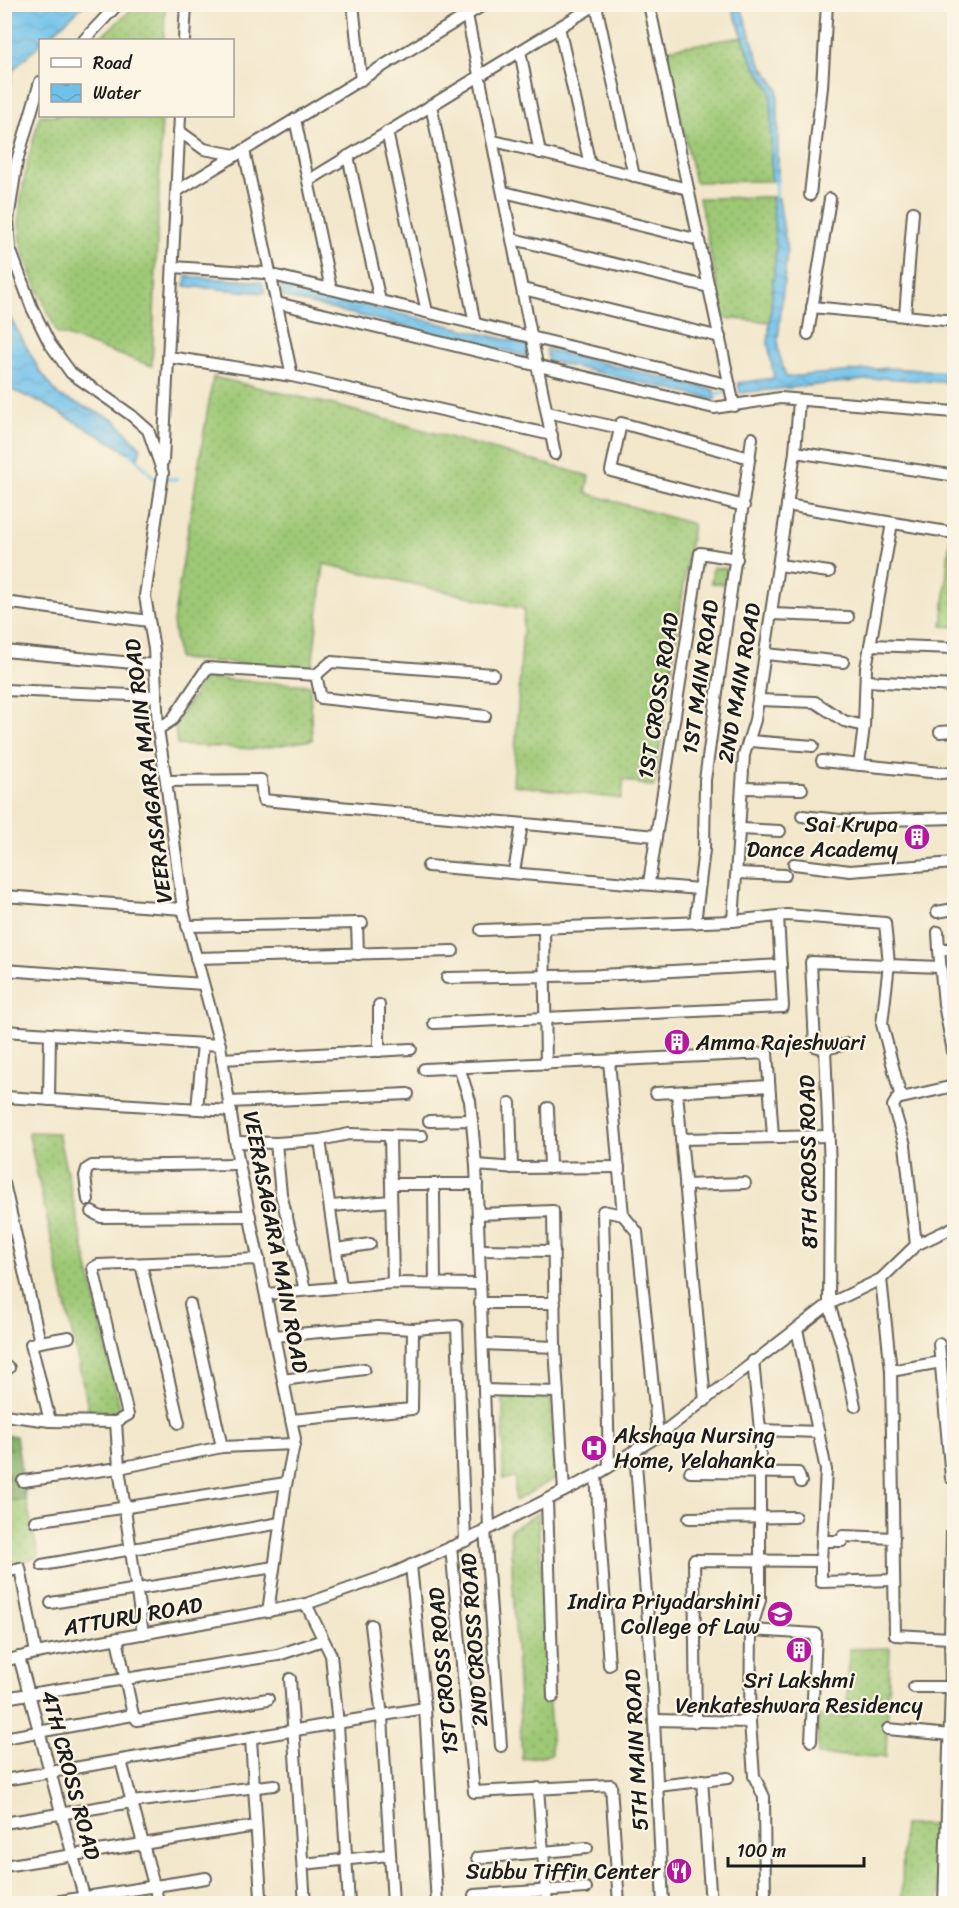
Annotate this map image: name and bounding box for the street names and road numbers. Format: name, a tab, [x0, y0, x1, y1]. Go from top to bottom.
street label: 1ST MAIN ROAD	[670, 597, 730, 757]
street label: 2ND MAIN ROAD	[706, 600, 772, 766]
street label: 1ST CROSS ROAD	[626, 610, 690, 782]
street label: VEERASAGARA MAIN ROAD	[112, 636, 184, 906]
street label: 8TH CROSS ROAD	[787, 1075, 829, 1249]
street label: VEERASAGARA MAIN ROAD	[231, 1108, 321, 1376]
street label: 2ND CROSS ROAD	[448, 1552, 500, 1728]
street label: ATTURU ROAD	[59, 1585, 206, 1648]
street label: 1ST CROSS ROAD	[416, 1586, 470, 1756]
street label: 5TH MAIN ROAD	[612, 1668, 660, 1832]
street label: 4TH CROSS ROAD	[30, 1686, 112, 1864]

